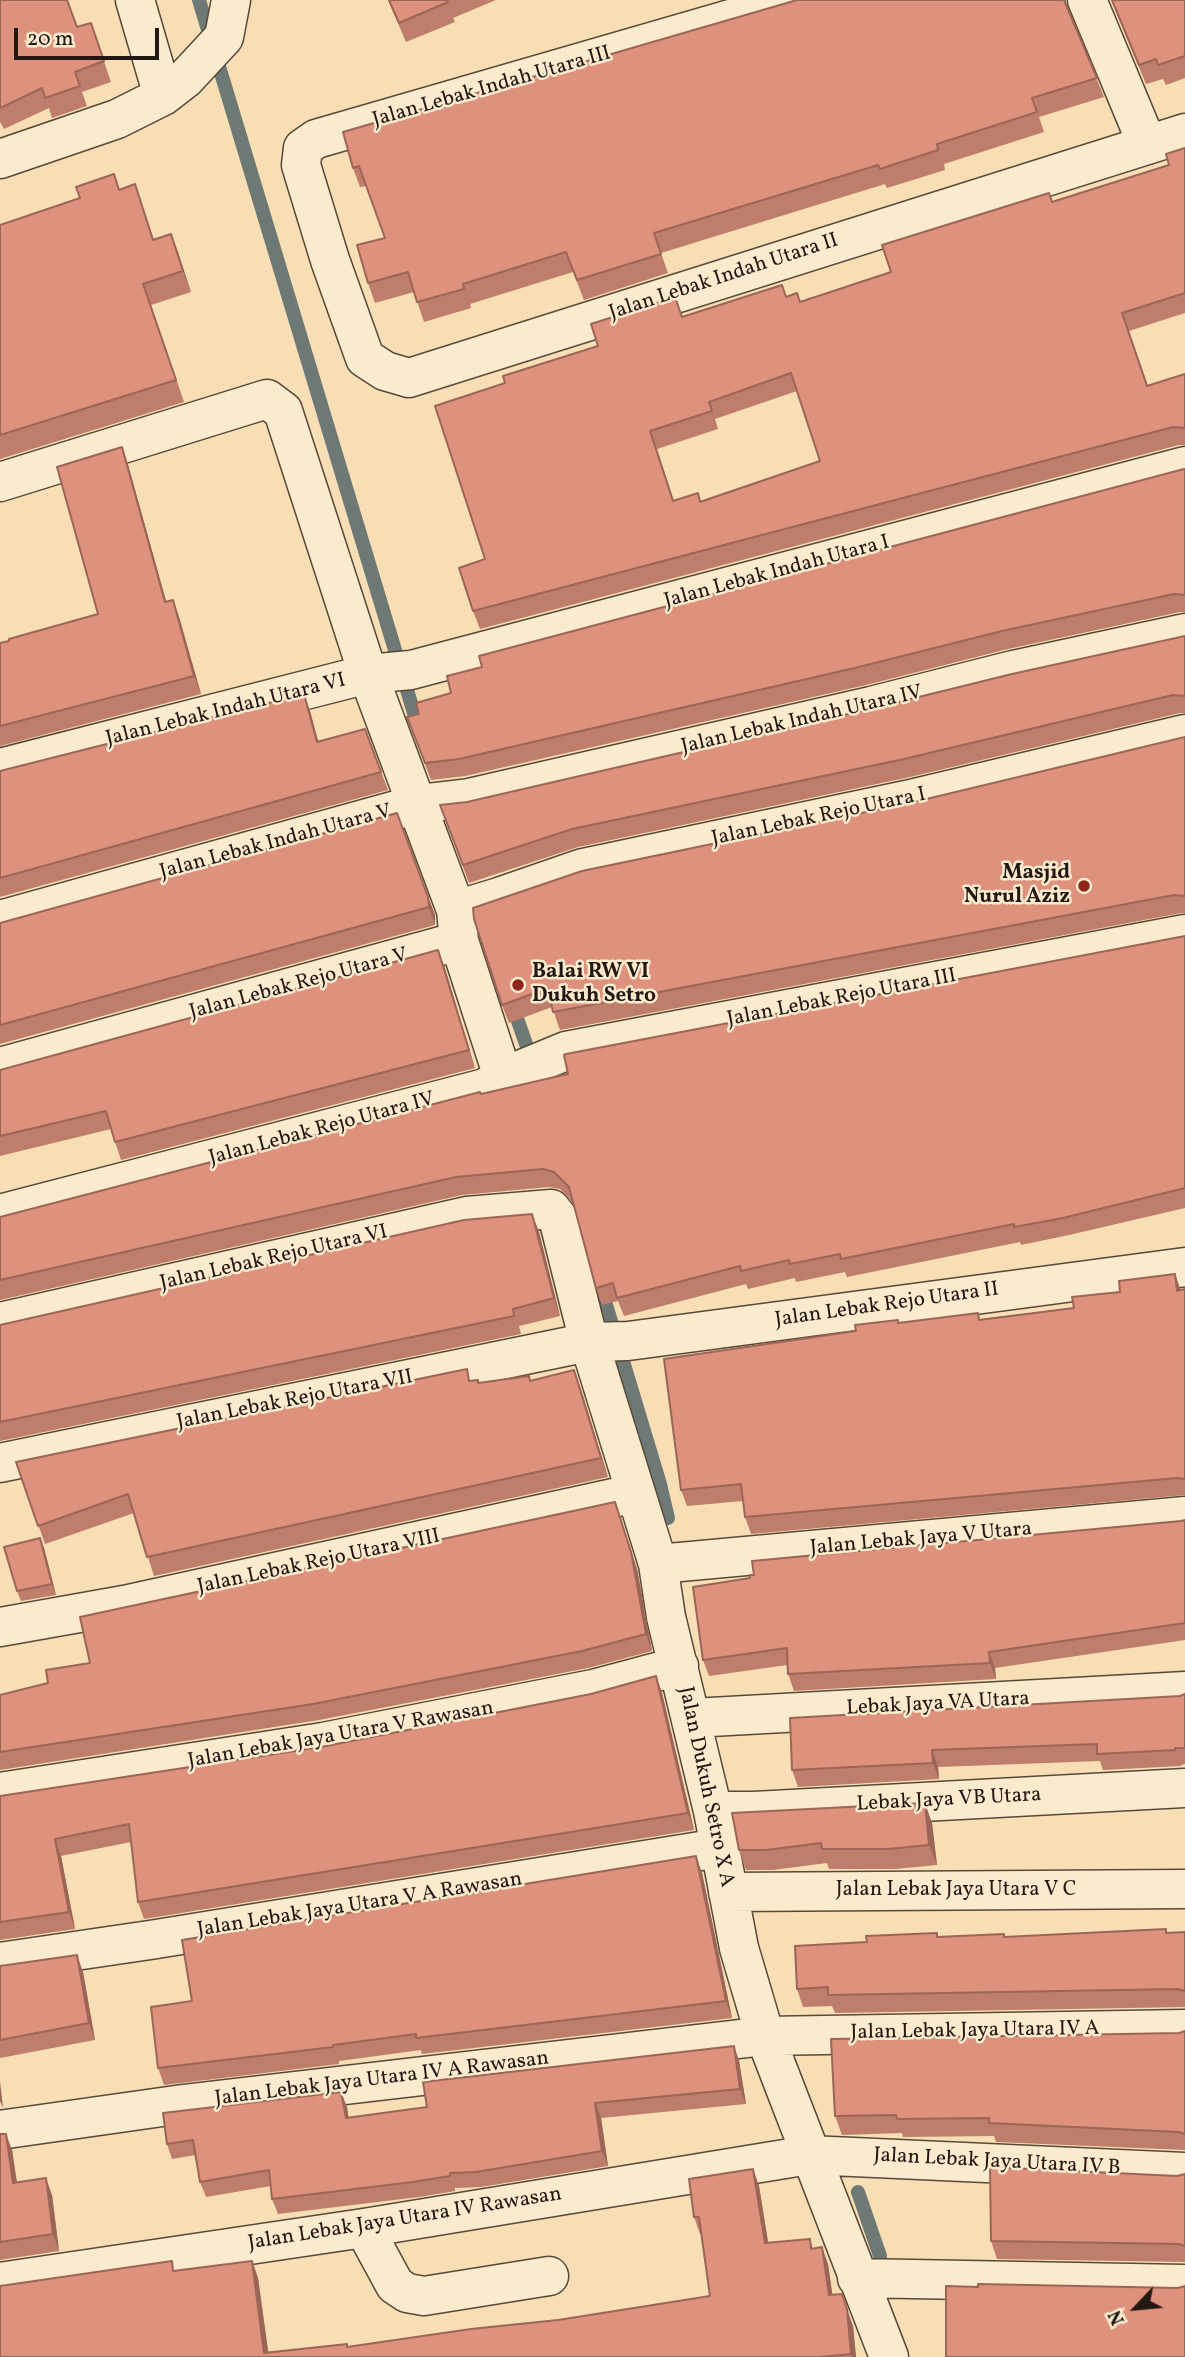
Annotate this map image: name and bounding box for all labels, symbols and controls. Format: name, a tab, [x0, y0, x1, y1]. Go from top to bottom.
scale bar	[18, 14, 163, 58]
text: 20 m	[27, 25, 73, 54]
street label: Jalan Lebak Indah Utara III	[370, 42, 614, 134]
street label: Jalan Lebak Indah Utara II	[606, 229, 842, 327]
street label: Jalan Lebak Indah Utara I	[662, 531, 892, 615]
street label: Jalan Lebak Indah Utara VI	[103, 669, 349, 753]
street label: Jalan Lebak Indah Utara IV	[679, 681, 925, 761]
street label: Jalan Lebak Rejo Utara I	[710, 783, 928, 853]
street label: Jalan Lebak Indah Utara V	[157, 800, 395, 886]
place label: Masjid Nurul Aziz	[964, 861, 1070, 911]
marker: Masjid Nurul Aziz	[1076, 878, 1092, 894]
street label: Jalan Lebak Rejo Utara V	[187, 944, 411, 1026]
place label: Balai RW VI Dukuh Setro	[532, 960, 656, 1010]
street label: Jalan Lebak Rejo Utara III	[725, 964, 959, 1034]
marker: Balai RW VI Dukuh Setro	[510, 977, 526, 993]
street label: Jalan Lebak Rejo Utara IV	[206, 1088, 438, 1172]
street label: Jalan Lebak Rejo Utara VI	[158, 1221, 390, 1297]
street label: Jalan Lebak Rejo Utara II	[774, 1278, 1000, 1334]
street label: Jalan Lebak Rejo Utara VII	[175, 1366, 415, 1436]
street label: Jalan Lebak Jaya V Utara	[809, 1518, 1033, 1562]
street label: Jalan Lebak Rejo Utara VIII	[195, 1525, 443, 1601]
street label: Jalan Dukuh Setro X A	[671, 1685, 739, 1889]
street label: Lebak Jaya VA Utara	[846, 1688, 1030, 1722]
street label: Jalan Lebak Jaya Utara V Rawasan	[186, 1697, 496, 1775]
street label: Lebak Jaya VB Utara	[856, 1784, 1042, 1818]
street label: Jalan Lebak Jaya Utara V A Rawasan	[196, 1868, 524, 1944]
street label: Jalan Lebak Jaya Utara V C	[836, 1878, 1076, 1904]
street label: Jalan Lebak Jaya Utara IV A	[850, 2017, 1100, 2047]
street label: Jalan Lebak Jaya Utara IV A Rawasan	[214, 2047, 550, 2113]
street label: Jalan Lebak Jaya Utara IV B	[873, 2144, 1121, 2182]
street label: Jalan Lebak Jaya Utara IV Rawasan	[246, 2183, 564, 2257]
north arrow	[1101, 2273, 1171, 2343]
text: N	[1102, 2305, 1132, 2329]

